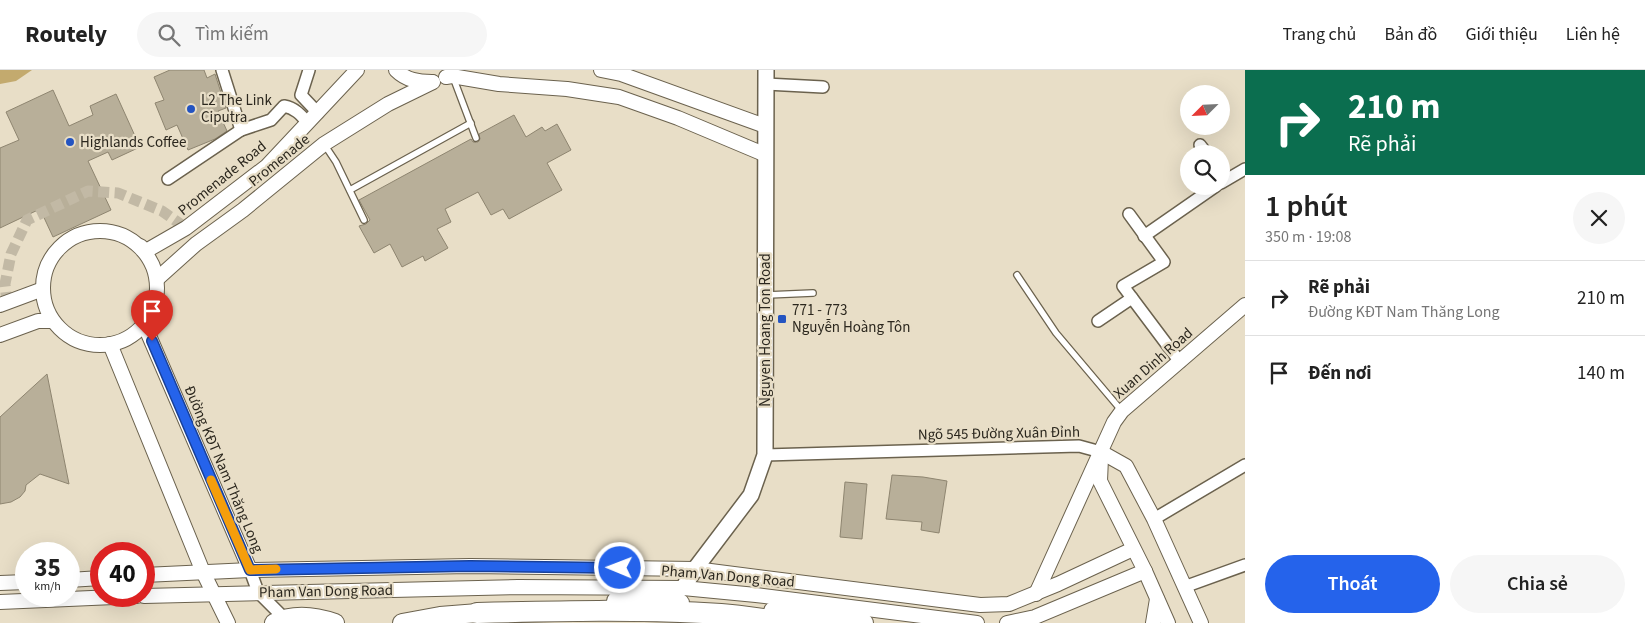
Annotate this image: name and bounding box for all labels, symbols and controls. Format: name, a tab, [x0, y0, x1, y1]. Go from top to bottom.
search box	[137, 12, 487, 57]
text: Routely	[25, 17, 107, 52]
icon: search	[155, 21, 183, 49]
text: Tìm kiếm	[195, 21, 269, 48]
text: Trang chủ	[1282, 22, 1356, 47]
text: Bản đồ	[1384, 22, 1437, 47]
text: Giới thiệu	[1465, 22, 1538, 47]
text: Liên hệ	[1566, 22, 1620, 47]
text: 210 m	[1348, 82, 1440, 132]
north arrow	[1180, 85, 1230, 135]
map controls	[1180, 85, 1230, 195]
place label: L2 The Link Ciputra	[201, 90, 273, 128]
icon: right	[1265, 90, 1330, 155]
marker: L2 The Link Ciputra	[185, 103, 197, 115]
text: Rẽ phải	[1348, 128, 1416, 160]
street label: Promenade	[244, 129, 314, 192]
place label: Highlands Coffee	[80, 132, 186, 153]
marker: Highlands Coffee	[64, 136, 76, 148]
street label: Promenade Road	[174, 136, 271, 221]
button: search	[1180, 145, 1230, 195]
text: 1 phút	[1265, 185, 1348, 228]
button: close	[1573, 192, 1625, 244]
text: 350 m · 19:08	[1265, 226, 1352, 248]
street label: Nguyen Hoang Ton Road	[755, 253, 776, 407]
text: Rẽ phải	[1308, 274, 1370, 301]
icon: right	[1265, 284, 1293, 312]
text: 210 m	[1577, 285, 1625, 312]
pin	[131, 290, 173, 341]
icon: arrive	[138, 297, 166, 325]
place label: 771 - 773 Nguyễn Hoàng Tôn	[792, 300, 910, 338]
text: Đường KĐT Nam Thăng Long	[1308, 301, 1500, 323]
marker: 771 - 773 Nguyễn Hoàng Tôn	[776, 313, 788, 325]
street label: Xuan Dinh Road	[1109, 323, 1198, 404]
icon: arrive	[1265, 359, 1293, 387]
text: Đến nơi	[1308, 360, 1372, 387]
text: 140 m	[1577, 360, 1625, 387]
street label: Đường KĐT Nam Thăng Long	[179, 382, 268, 556]
street label: Ngõ 545 Đường Xuân Đỉnh	[918, 422, 1080, 445]
position arrow	[593, 541, 645, 593]
speed limit sign: 40	[90, 542, 155, 607]
text: 35	[34, 550, 61, 586]
button: Thoát	[1265, 555, 1440, 613]
button: Chia sẻ	[1450, 555, 1625, 613]
street label: Pham Van Dong Road	[660, 560, 796, 593]
text: km/h	[34, 578, 61, 595]
street label: Pham Van Dong Road	[259, 580, 393, 603]

